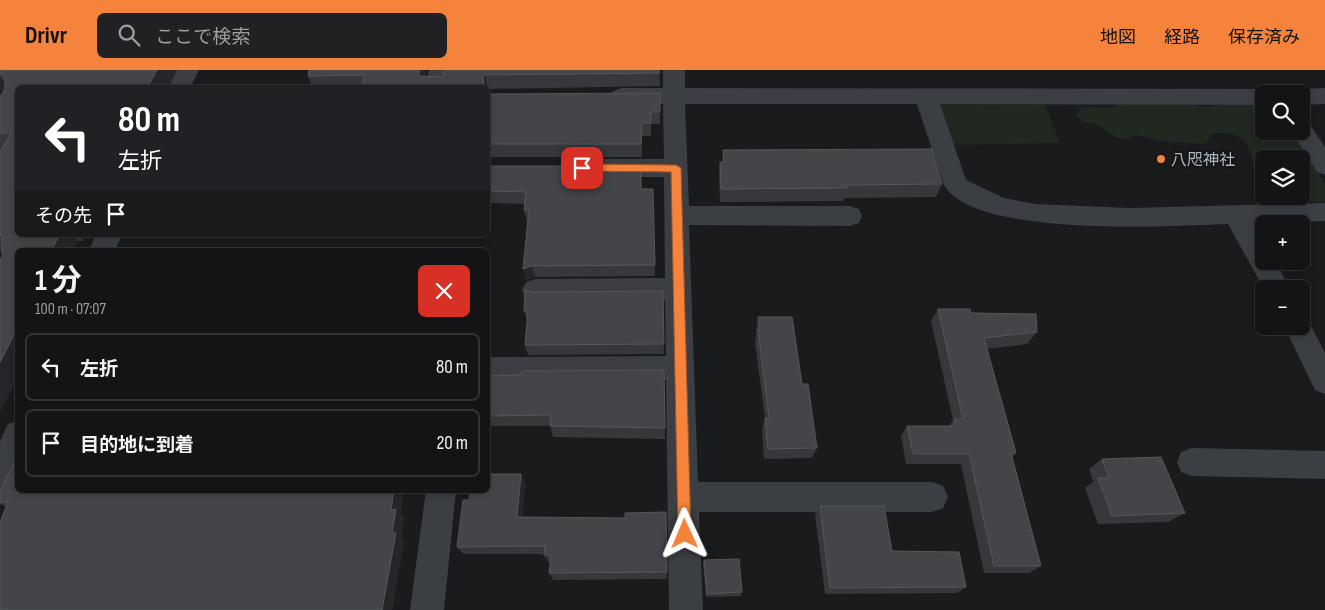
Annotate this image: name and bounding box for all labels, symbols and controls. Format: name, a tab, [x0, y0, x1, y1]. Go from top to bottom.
search box	[97, 13, 447, 58]
text: Drivr	[25, 21, 67, 50]
icon: search	[115, 21, 143, 49]
text: ここで検索	[155, 26, 250, 49]
text: 地図	[1100, 27, 1136, 48]
text: 経路	[1164, 27, 1200, 48]
text: 保存済み	[1228, 27, 1300, 48]
map controls	[1255, 85, 1310, 335]
button: search	[1255, 85, 1310, 140]
text: 80 m	[118, 99, 180, 142]
icon: left	[35, 105, 100, 170]
pin	[561, 147, 603, 189]
text: 左折	[118, 148, 162, 175]
button: layers	[1255, 150, 1310, 205]
place label: 八咫神社	[1171, 151, 1235, 170]
marker: 八咫神社	[1155, 153, 1167, 165]
icon: arrive	[568, 154, 596, 182]
icon: arrive	[102, 200, 130, 228]
text: その先	[35, 205, 92, 228]
button: +	[1255, 215, 1310, 270]
text: 1 分	[35, 263, 81, 299]
button: close	[418, 265, 470, 317]
button: −	[1255, 280, 1310, 335]
text: 100 m · 07:07	[35, 300, 106, 319]
icon: left	[37, 353, 65, 381]
text: 80 m	[436, 356, 468, 379]
text: 左折	[80, 358, 118, 381]
icon: arrive	[37, 429, 65, 457]
text: 20 m	[436, 432, 468, 455]
text: 目的地に到着	[80, 434, 194, 457]
position arrow	[658, 507, 710, 559]

